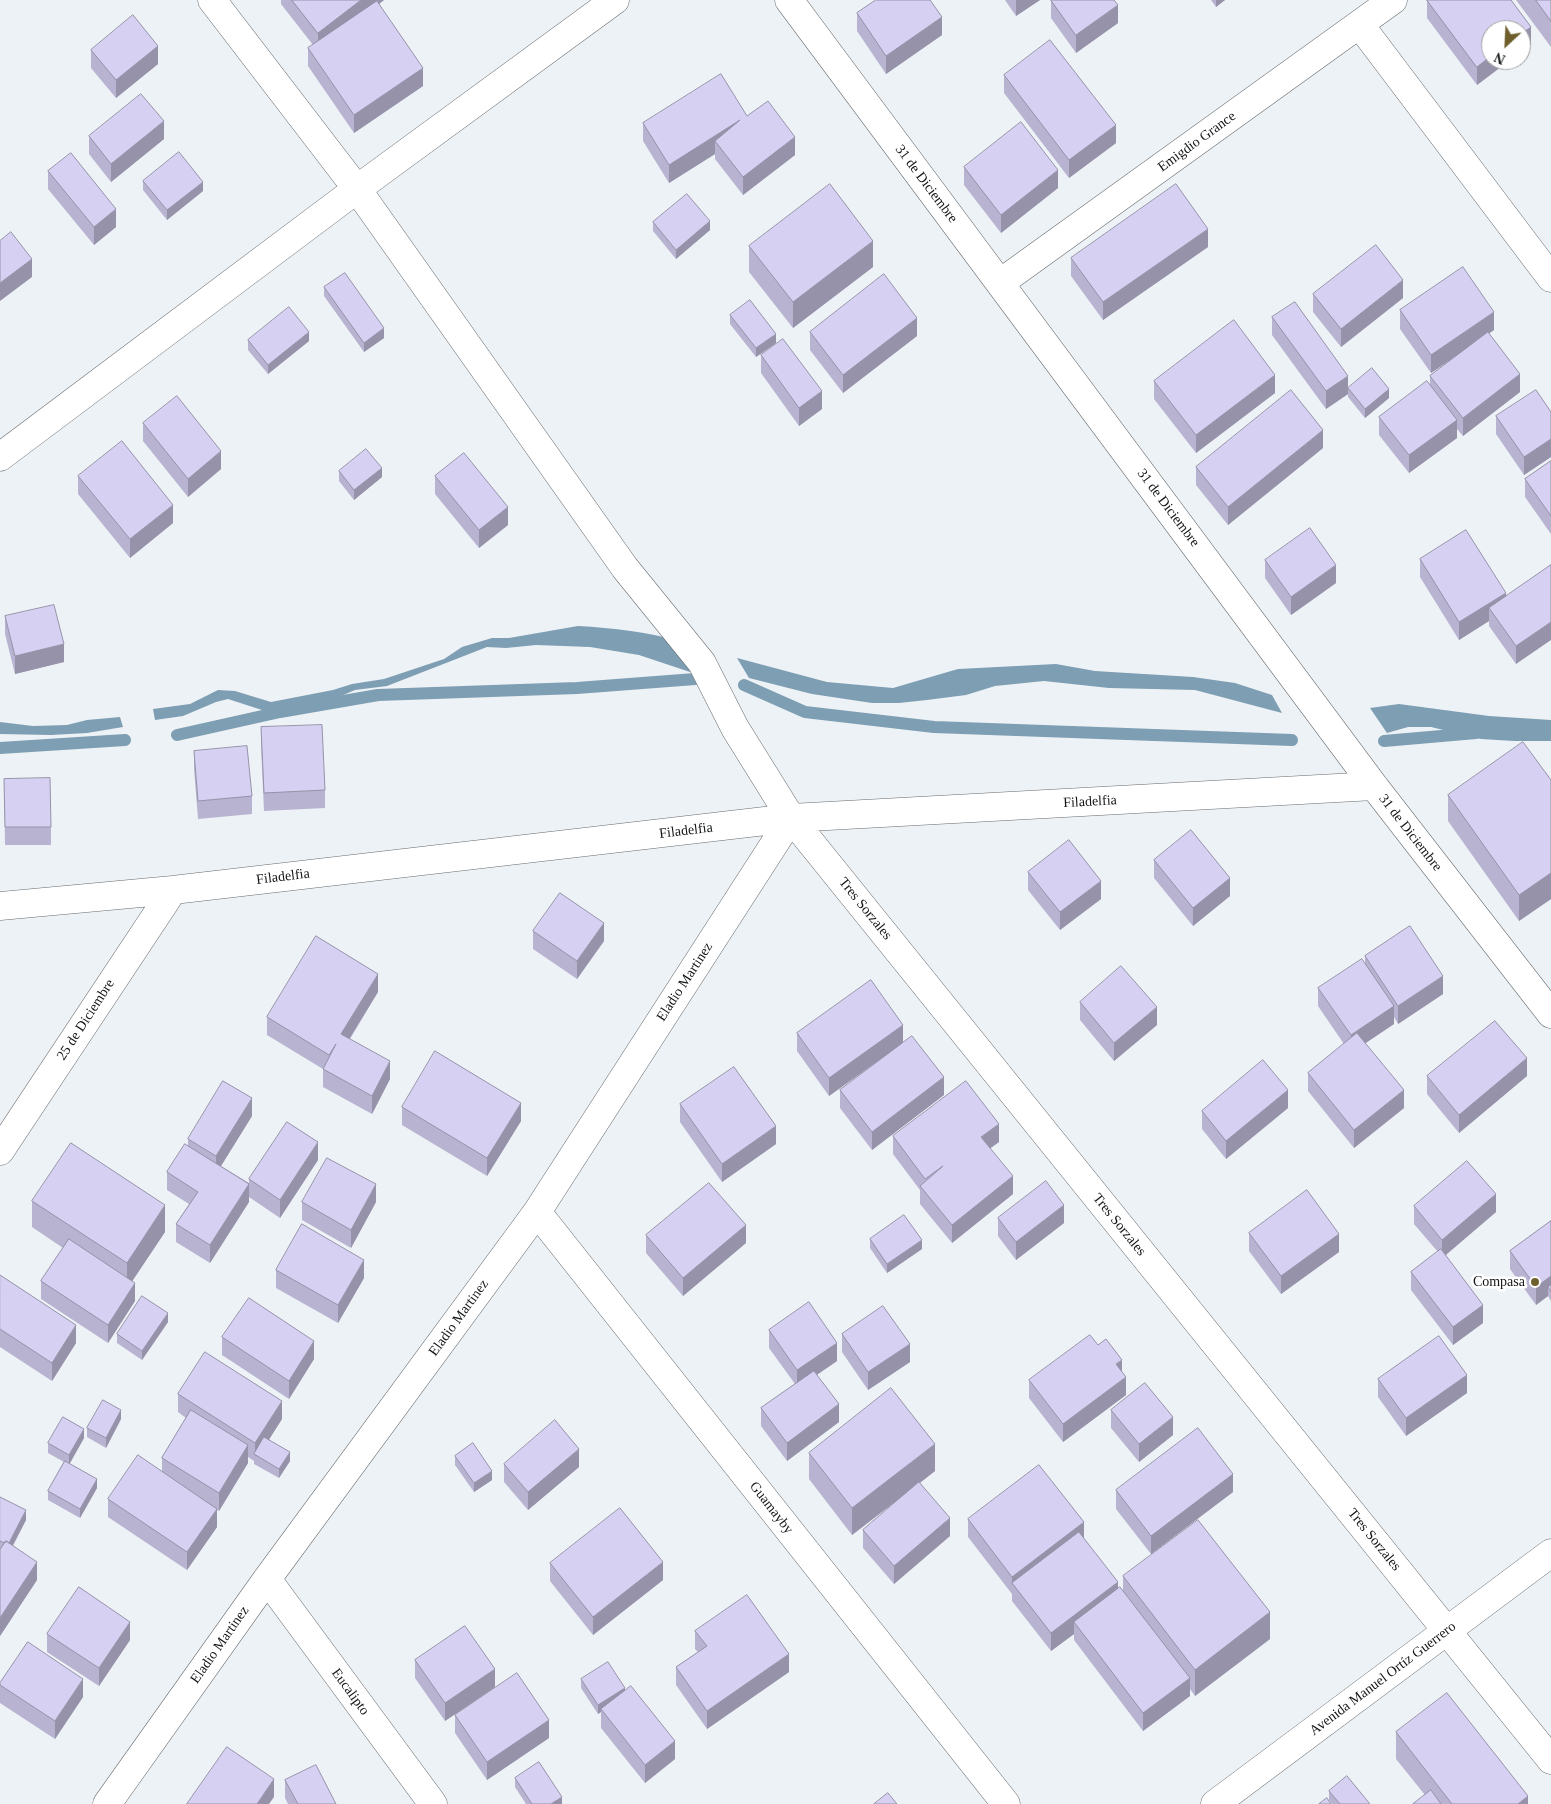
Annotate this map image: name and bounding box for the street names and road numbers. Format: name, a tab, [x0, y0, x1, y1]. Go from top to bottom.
street label: Emigdio Grance	[1155, 108, 1239, 176]
street label: 31 de Diciembre	[891, 142, 961, 226]
street label: 31 de Diciembre	[1133, 466, 1203, 550]
street label: 31 de Diciembre	[1375, 791, 1445, 875]
street label: Filadelfia	[1063, 792, 1117, 812]
street label: Filadelfia	[658, 819, 714, 843]
street label: Filadelfia	[255, 865, 311, 889]
street label: Tres Sorzales	[835, 874, 895, 944]
street label: Eladio Martinez	[653, 939, 717, 1025]
street label: 25 de Diciembre	[54, 976, 118, 1064]
street label: Tres Sorzales	[1089, 1190, 1149, 1260]
street label: Eladio Martinez	[426, 1276, 492, 1360]
street label: Guamayby	[745, 1479, 797, 1537]
street label: Tres Sorzales	[1344, 1505, 1404, 1575]
street label: Eladio Martinez	[187, 1603, 253, 1687]
street label: Avenida Manuel Ortíz Guerrero	[1306, 1618, 1460, 1740]
street label: Eucalipto	[327, 1665, 373, 1719]

